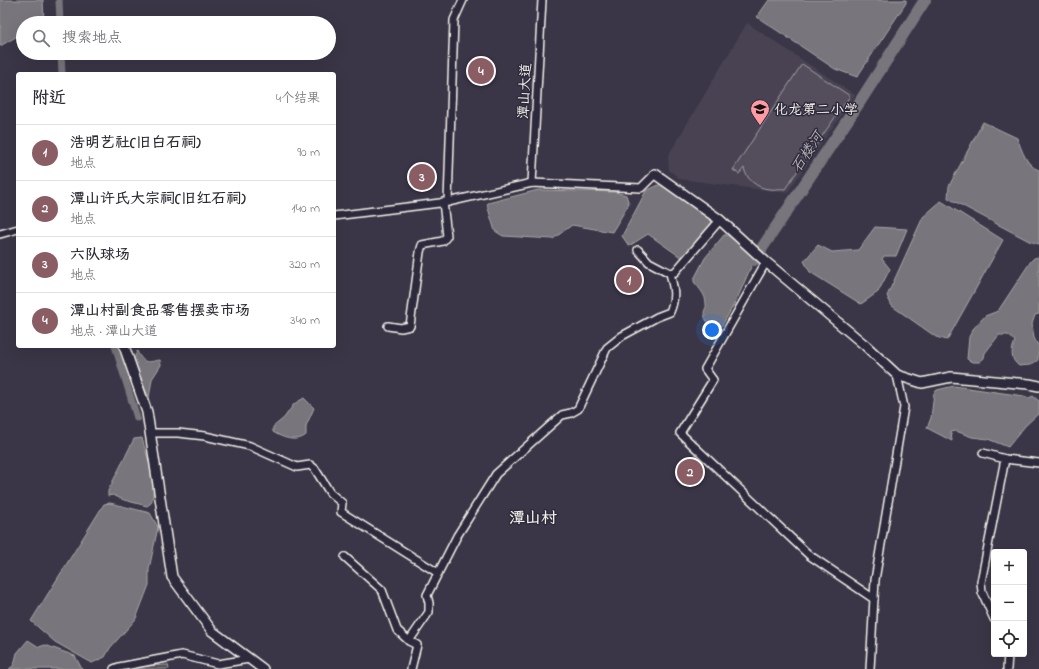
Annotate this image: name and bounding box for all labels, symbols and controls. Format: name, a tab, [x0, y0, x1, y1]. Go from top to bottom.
search box	[16, 16, 336, 60]
icon: search	[30, 27, 52, 49]
text: 搜索地点	[62, 27, 122, 49]
pin: 4	[468, 56, 494, 86]
street label: 潭山大道	[514, 63, 537, 120]
text: 附近	[32, 86, 66, 111]
text: 4个结果	[276, 89, 320, 108]
school or university icon: 化龙第二小学	[749, 98, 771, 126]
place label: 化龙第二小学	[774, 100, 858, 121]
water label: 石楼河	[786, 125, 831, 177]
text: 浩明艺社(旧白石祠)	[70, 132, 201, 154]
text: 1	[43, 143, 47, 162]
text: 90 m	[297, 143, 320, 162]
text: 地点	[70, 154, 96, 173]
pin: 3	[409, 162, 435, 192]
text: 潭山许氏大宗祠(旧红石祠)	[70, 188, 246, 210]
text: 2	[42, 199, 48, 218]
text: 140 m	[292, 199, 320, 218]
text: 地点	[70, 210, 96, 229]
text: 六队球场	[70, 244, 130, 266]
text: 3	[42, 255, 48, 274]
text: 320 m	[289, 255, 320, 274]
pin: 1	[616, 265, 642, 295]
text: 地点	[70, 266, 96, 285]
text: 潭山村副食品零售摆卖市场	[70, 300, 250, 322]
text: 4	[42, 311, 48, 330]
text: 340 m	[290, 311, 320, 330]
your location	[702, 320, 722, 340]
text: 地点 · 潭山大道	[70, 322, 157, 341]
pin: 2	[677, 457, 703, 487]
district label: 潭山村	[509, 507, 557, 531]
map controls	[991, 549, 1027, 657]
button: +	[991, 549, 1027, 585]
button: −	[991, 585, 1027, 621]
button: locate	[991, 621, 1027, 657]

